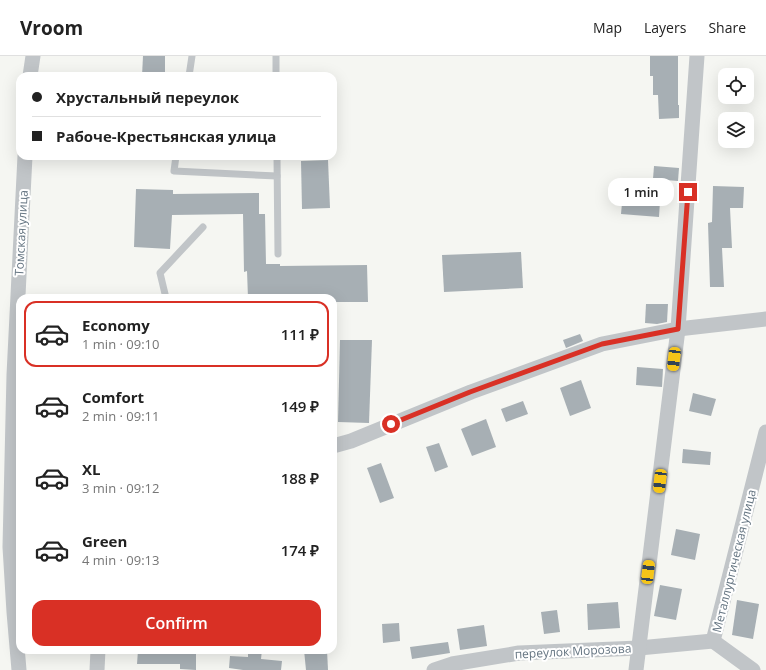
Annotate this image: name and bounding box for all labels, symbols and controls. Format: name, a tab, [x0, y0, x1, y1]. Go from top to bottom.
text: Vroom	[20, 15, 83, 41]
text: Map	[593, 18, 622, 37]
text: Layers	[644, 18, 686, 37]
text: Share	[708, 18, 746, 37]
map controls	[718, 68, 754, 148]
button: locate	[718, 68, 754, 104]
text: Хрустальный переулок	[56, 87, 239, 107]
button: layers	[718, 112, 754, 148]
text: Рабоче-Крестьянская улица	[56, 126, 276, 146]
callout: 1 min	[608, 178, 674, 206]
text: 1 min	[623, 183, 659, 201]
route end	[679, 183, 697, 201]
street label: Томская улица	[10, 190, 32, 276]
text: Economy	[82, 315, 150, 335]
icon: car	[34, 316, 70, 352]
text: 111 ₽	[281, 324, 319, 344]
text: 1 min · 09:10	[82, 335, 159, 353]
car	[667, 346, 681, 372]
text: Comfort	[82, 387, 144, 407]
icon: car	[34, 388, 70, 424]
text: 149 ₽	[281, 396, 319, 416]
text: 2 min · 09:11	[82, 407, 159, 425]
route start	[382, 415, 400, 433]
text: XL	[82, 459, 100, 479]
icon: car	[34, 460, 70, 496]
text: 188 ₽	[281, 468, 319, 488]
car	[653, 468, 667, 494]
text: 3 min · 09:12	[82, 479, 159, 497]
street label: Металлургическая улица	[708, 488, 760, 634]
text: Green	[82, 531, 127, 551]
icon: car	[34, 532, 70, 568]
text: 174 ₽	[281, 540, 319, 560]
text: 4 min · 09:13	[82, 551, 159, 569]
car	[641, 559, 655, 585]
button: Confirm	[32, 600, 321, 646]
street label: переулок Морозова	[514, 639, 632, 663]

